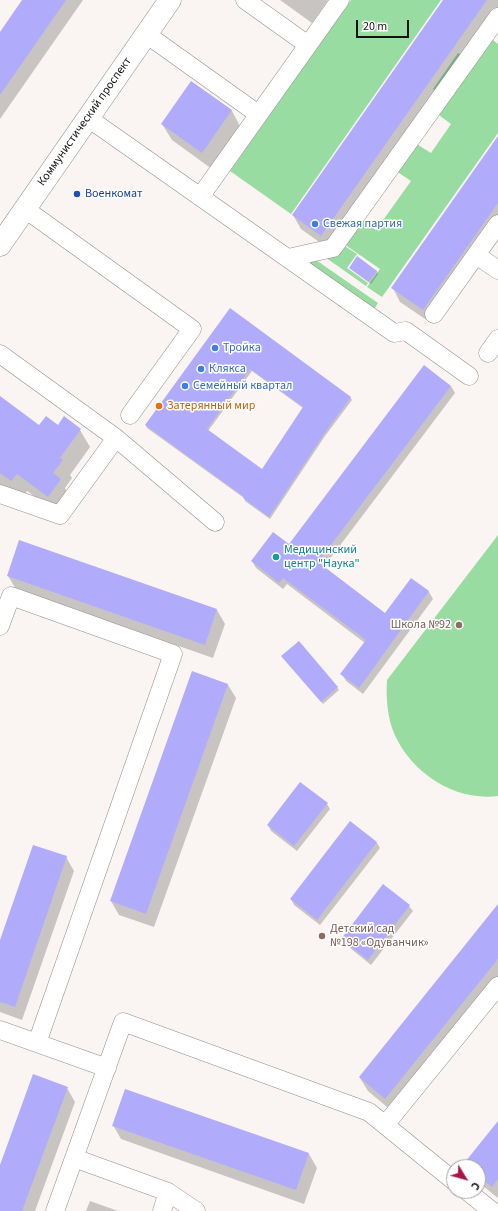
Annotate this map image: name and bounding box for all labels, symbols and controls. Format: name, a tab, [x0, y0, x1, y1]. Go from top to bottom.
scale bar	[358, 12, 411, 38]
text: 20 m	[363, 18, 387, 35]
street label: Коммунистический проспект	[35, 55, 135, 189]
place label: Военкомат	[85, 187, 142, 201]
marker: Военкомат	[72, 189, 82, 199]
place label: Свежая партия	[323, 217, 402, 231]
marker: Свежая партия	[310, 219, 320, 229]
place label: Тройка	[223, 341, 261, 355]
marker: Тройка	[210, 343, 220, 353]
place label: Клякса	[209, 362, 246, 376]
marker: Клякса	[196, 364, 206, 374]
place label: Семейный квартал	[193, 379, 292, 393]
marker: Семейный квартал	[180, 381, 190, 391]
place label: Затерянный мир	[167, 399, 255, 413]
marker: Затерянный мир	[154, 401, 164, 411]
place label: Медицинский центр "Наука"	[284, 543, 360, 571]
marker: Медицинский центр "Наука"	[271, 552, 281, 562]
place label: Школа №92	[391, 618, 451, 632]
marker: Школа №92	[454, 620, 464, 630]
place label: Детский сад №198 «Одуванчик»	[330, 922, 429, 950]
marker: Детский сад №198 «Одуванчик»	[317, 931, 327, 941]
north arrow	[446, 1159, 486, 1199]
text: С	[467, 1179, 483, 1193]

